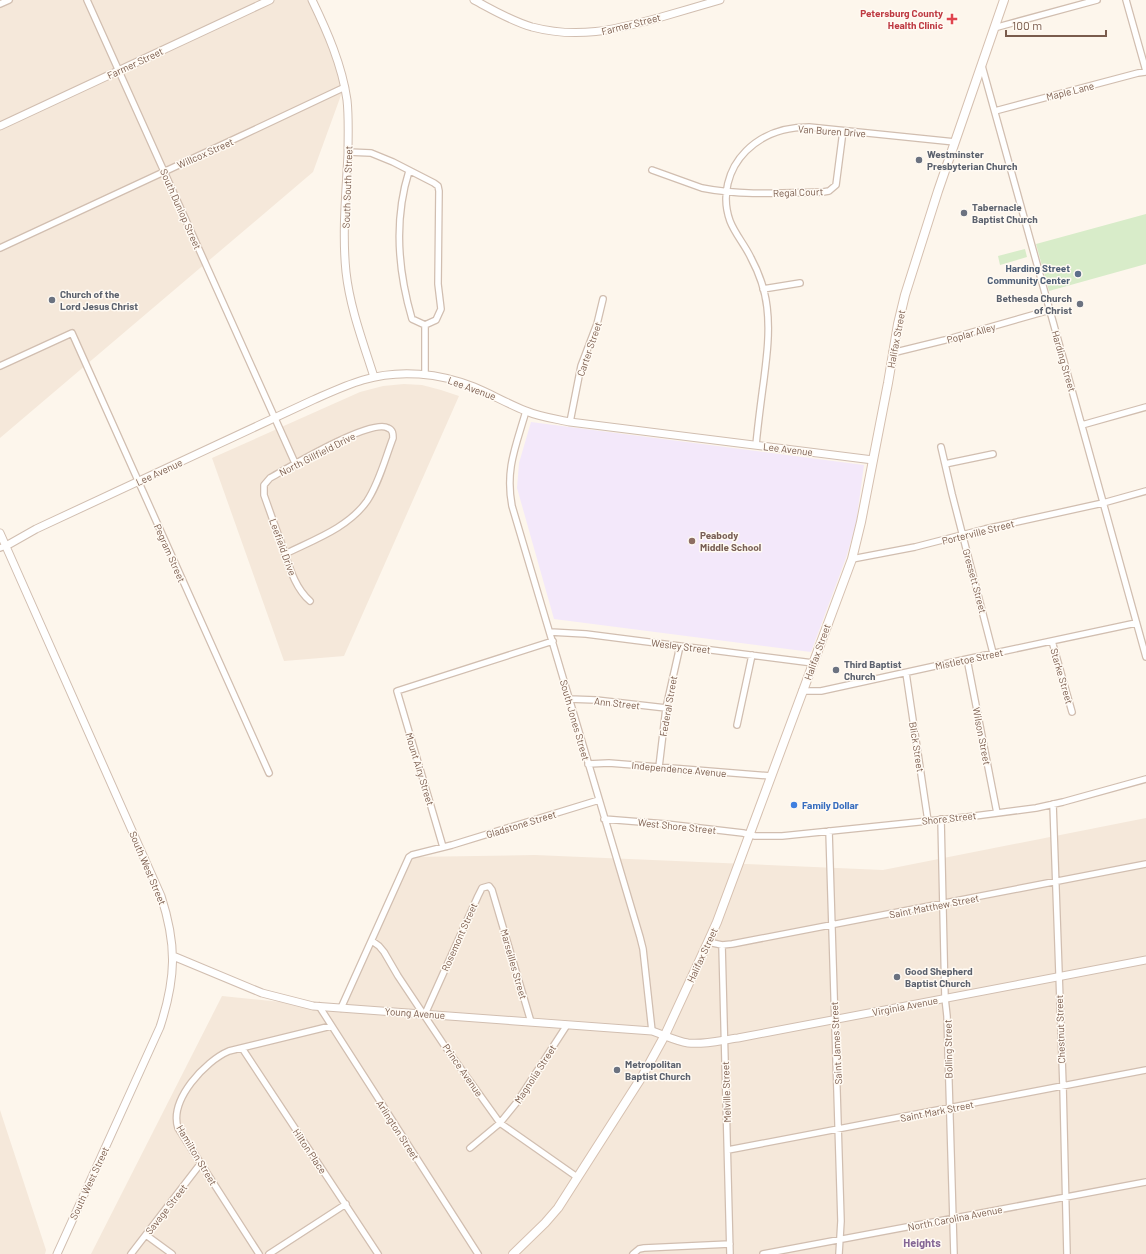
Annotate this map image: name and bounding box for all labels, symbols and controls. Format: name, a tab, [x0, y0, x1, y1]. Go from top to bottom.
place label: Petersburg County Health Clinic	[860, 7, 944, 31]
street label: Farmer Street	[600, 11, 662, 37]
scale bar	[1006, 12, 1106, 38]
marker: Petersburg County Health Clinic	[946, 13, 958, 25]
text: 100 m	[1012, 18, 1042, 32]
street label: Farmer Street	[105, 45, 165, 81]
street label: Maple Lane	[1045, 79, 1095, 103]
street label: Van Buren Drive	[798, 123, 866, 139]
street label: Willcox Street	[175, 135, 235, 171]
street label: South South Street	[340, 145, 354, 229]
place label: Westminster Presbyterian Church	[927, 148, 1017, 172]
marker: Westminster Presbyterian Church	[914, 155, 924, 165]
street label: South Dunlop Street	[158, 167, 204, 252]
street label: Regal Court	[773, 185, 824, 199]
place label: Tabernacle Baptist Church	[972, 201, 1038, 225]
marker: Tabernacle Baptist Church	[959, 208, 969, 218]
place label: Harding Street Community Center	[987, 262, 1070, 286]
marker: Harding Street Community Center	[1073, 269, 1083, 279]
place label: Church of the Lord Jesus Christ	[60, 288, 138, 312]
place label: Bethesda Church of Christ	[996, 292, 1072, 316]
marker: Church of the Lord Jesus Christ	[47, 295, 57, 305]
marker: Bethesda Church of Christ	[1075, 299, 1085, 309]
street label: Halifax Street	[884, 309, 908, 369]
street label: Carter Street	[574, 320, 604, 378]
street label: Poplar Alley	[945, 320, 997, 346]
street label: Harding Street	[1050, 329, 1079, 393]
street label: Lee Avenue	[446, 374, 498, 402]
street label: North Gillfield Drive	[277, 430, 357, 478]
street label: Lee Avenue	[762, 440, 814, 458]
street label: Lee Avenue	[134, 456, 184, 488]
street label: Leefield Drive	[267, 517, 299, 577]
street label: Porterville Street	[941, 517, 1016, 547]
street label: Pegram Street	[152, 522, 188, 584]
place label: Peabody Middle School	[700, 529, 761, 553]
marker: Peabody Middle School	[687, 536, 697, 546]
street label: Gressett Street	[961, 547, 989, 615]
street label: Halifax Street	[801, 622, 833, 682]
street label: Wesley Street	[651, 636, 712, 656]
street label: Mistletoe Street	[934, 646, 1004, 672]
street label: Starke Street	[1048, 647, 1076, 706]
place label: Third Baptist Church	[844, 658, 902, 682]
marker: Third Baptist Church	[831, 665, 841, 675]
street label: Federal Street	[657, 674, 679, 737]
street label: South Jones Street	[558, 678, 592, 762]
street label: Ann Street	[593, 695, 641, 711]
street label: Wilson Street	[971, 706, 994, 766]
street label: Blick Street	[907, 721, 927, 773]
street label: Mount Airy Street	[403, 731, 437, 807]
street label: Independence Avenue	[631, 759, 727, 779]
place label: Family Dollar	[802, 799, 859, 811]
marker: Family Dollar	[789, 800, 799, 810]
street label: Gladstone Street	[484, 808, 558, 840]
street label: Shore Street	[921, 809, 977, 827]
street label: West Shore Street	[637, 816, 717, 836]
street label: South West Street	[127, 829, 169, 907]
street label: Saint Matthew Street	[888, 891, 980, 921]
street label: Rosemont Street	[439, 901, 480, 973]
street label: Halifax Street	[684, 925, 720, 984]
street label: Marseilles Street	[498, 927, 530, 1001]
place label: Good Shepherd Baptist Church	[905, 965, 973, 989]
marker: Good Shepherd Baptist Church	[892, 972, 902, 982]
street label: Virginia Avenue	[871, 994, 939, 1018]
street label: Chestnut Street	[1053, 994, 1067, 1064]
street label: Saint James Street	[828, 1001, 844, 1085]
street label: Young Avenue	[384, 1005, 446, 1021]
street label: Bolling Street	[941, 1019, 955, 1079]
street label: Prince Avenue	[440, 1041, 486, 1099]
street label: Magnolia Street	[512, 1042, 559, 1106]
place label: Metropolitan Baptist Church	[625, 1058, 691, 1082]
street label: Melville Street	[719, 1061, 733, 1123]
marker: Metropolitan Baptist Church	[612, 1065, 622, 1075]
street label: Arlington Street	[374, 1098, 422, 1162]
street label: Saint Mark Street	[899, 1098, 975, 1124]
street label: Hamilton Street	[174, 1123, 220, 1188]
street label: Hilton Place	[291, 1126, 329, 1176]
street label: South West Street	[67, 1144, 111, 1221]
street label: Savage Street	[143, 1181, 190, 1237]
street label: North Carolina Avenue	[907, 1203, 1003, 1233]
district label: Heights	[903, 1236, 941, 1249]

